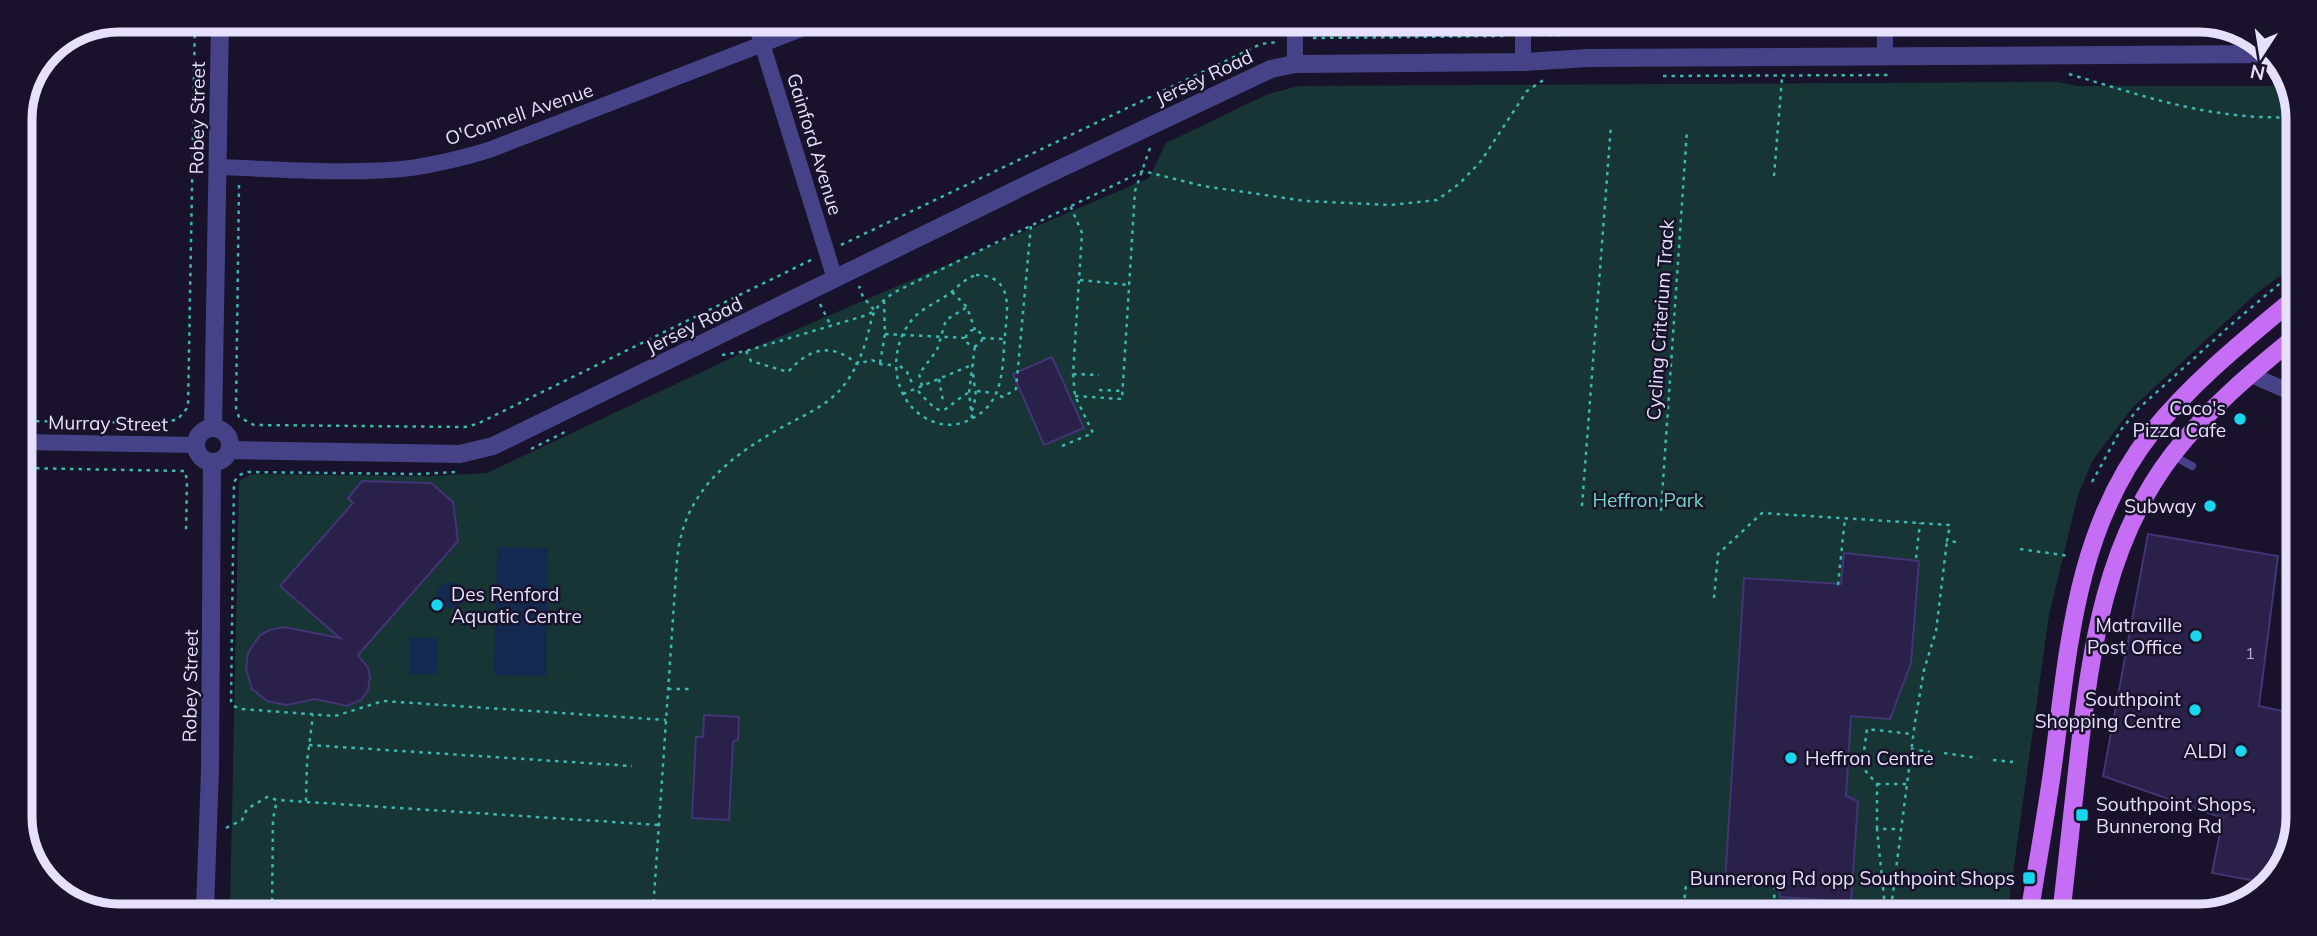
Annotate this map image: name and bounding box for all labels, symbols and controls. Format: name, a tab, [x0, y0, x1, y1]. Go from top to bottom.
north arrow	[2226, 21, 2296, 91]
street label: Jersey Road	[1152, 44, 1256, 110]
text: N	[2248, 59, 2267, 86]
street label: Robey Street	[184, 61, 210, 175]
street label: Gainford Avenue	[782, 70, 848, 218]
street label: O'Connell Avenue	[442, 77, 596, 151]
street label: Cycling Criterium Track	[1641, 219, 1679, 421]
street label: Jersey Road	[642, 291, 746, 359]
place label: Coco's Pizza Cafe	[2133, 396, 2226, 442]
street label: Murray Street	[48, 410, 168, 436]
marker: Coco's Pizza Cafe	[2232, 411, 2248, 427]
park label: Heffron Park	[1592, 488, 1704, 512]
place label: Subway	[2124, 494, 2196, 518]
marker: Subway	[2202, 498, 2218, 514]
place label: Des Renford Aquatic Centre	[451, 582, 582, 628]
marker: Des Renford Aquatic Centre	[429, 597, 445, 613]
place label: Matraville Post Office	[2087, 613, 2182, 659]
marker: Matraville Post Office	[2188, 628, 2204, 644]
street label: Robey Street	[177, 629, 203, 743]
house number: 1	[2245, 643, 2255, 663]
place label: Southpoint Shopping Centre	[2035, 687, 2181, 733]
marker: Southpoint Shopping Centre	[2187, 702, 2203, 718]
place label: ALDI	[2184, 739, 2227, 763]
marker: ALDI	[2233, 743, 2249, 759]
place label: Heffron Centre	[1805, 746, 1934, 770]
marker: Heffron Centre	[1783, 750, 1799, 766]
place label: Southpoint Shops, Bunnerong Rd	[2096, 792, 2256, 838]
marker: Southpoint Shops, Bunnerong Rd	[2074, 807, 2090, 823]
place label: Bunnerong Rd opp Southpoint Shops	[1690, 866, 2015, 890]
marker: Bunnerong Rd opp Southpoint Shops	[2021, 870, 2037, 886]

